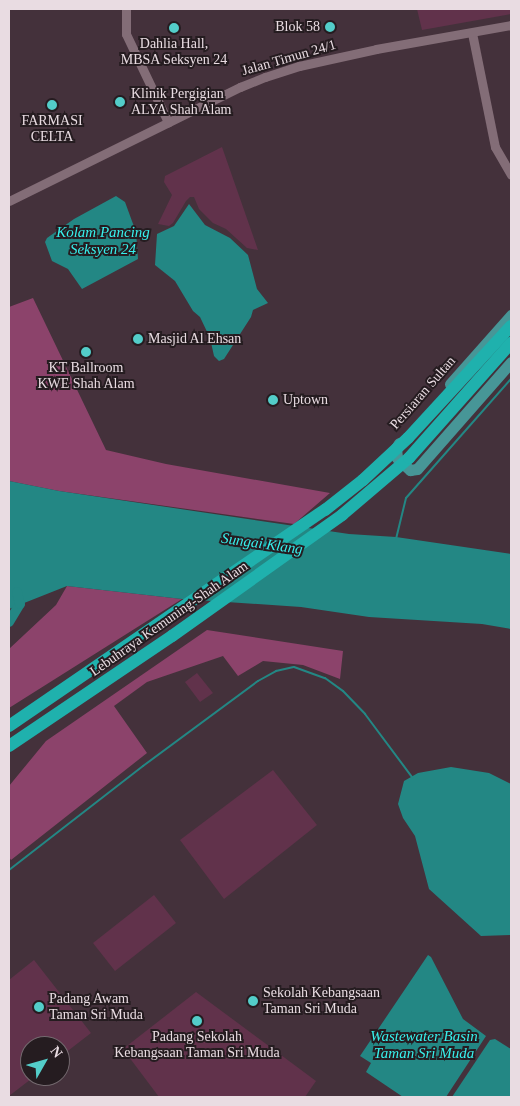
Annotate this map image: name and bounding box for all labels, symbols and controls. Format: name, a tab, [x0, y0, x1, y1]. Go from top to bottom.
place label: Blok 58	[275, 19, 320, 35]
marker: Blok 58	[324, 21, 336, 33]
marker: Dahlia Hall, MBSA Seksyen 24	[168, 22, 180, 34]
place label: Dahlia Hall, MBSA Seksyen 24	[120, 36, 228, 68]
street label: Jalan Timun 24/1	[240, 36, 338, 80]
place label: Klinik Pergigian ALYA Shah Alam	[131, 86, 233, 118]
marker: Klinik Pergigian ALYA Shah Alam	[113, 95, 127, 109]
marker: FARMASI CELTA	[46, 99, 58, 111]
place label: FARMASI CELTA	[21, 113, 83, 146]
water label: Kolam Pancing Seksyen 24	[56, 223, 150, 258]
place label: Masjid Al Ehsan	[148, 331, 242, 347]
marker: Masjid Al Ehsan	[132, 333, 144, 345]
marker: KT Ballroom KWE Shah Alam	[80, 346, 92, 358]
street label: Persiaran Sultan	[387, 353, 459, 433]
place label: KT Ballroom KWE Shah Alam	[37, 360, 135, 392]
place label: Uptown	[283, 392, 328, 408]
marker: Uptown	[267, 394, 279, 406]
water label: Sungai Klang	[220, 529, 304, 559]
street label: Lebuhraya Kemuning-Shah Alam	[86, 558, 252, 680]
place label: Sekolah Kebangsaan Taman Sri Muda	[263, 985, 380, 1018]
place label: Padang Awam Taman Sri Muda	[49, 991, 143, 1024]
marker: Sekolah Kebangsaan Taman Sri Muda	[247, 995, 259, 1007]
marker: Padang Awam Taman Sri Muda	[33, 1001, 45, 1013]
marker: Padang Sekolah Kebangsaan Taman Sri Muda	[191, 1015, 203, 1027]
water label: Wastewater Basin Taman Sri Muda	[370, 1027, 478, 1062]
place label: Padang Sekolah Kebangsaan Taman Sri Muda	[114, 1029, 280, 1062]
north arrow	[20, 1036, 70, 1086]
text: N	[47, 1043, 65, 1061]

